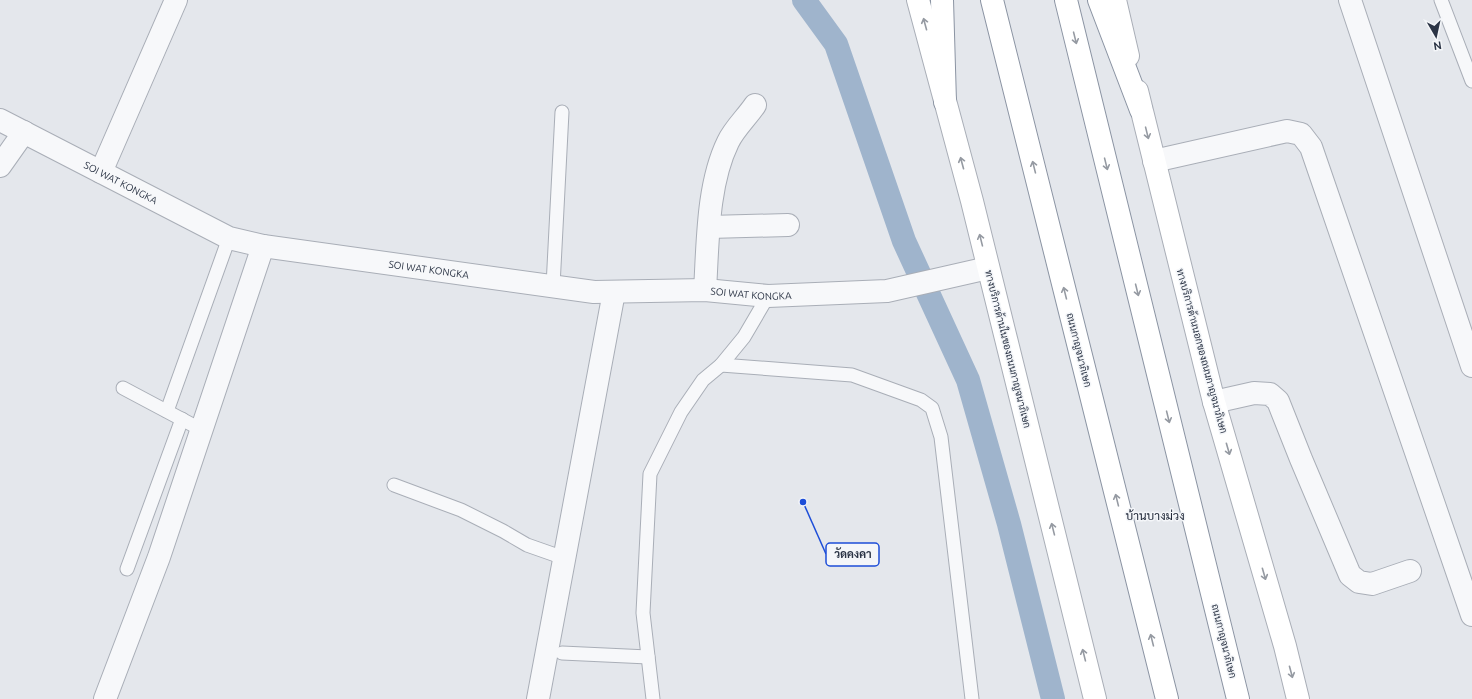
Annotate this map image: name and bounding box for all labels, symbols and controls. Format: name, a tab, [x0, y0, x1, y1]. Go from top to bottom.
north arrow	[1416, 16, 1456, 56]
one-way arrow	[920, 17, 928, 30]
one-way arrow	[1072, 31, 1079, 44]
text: N	[1433, 39, 1443, 52]
one-way arrow	[1144, 126, 1151, 139]
one-way arrow	[957, 157, 965, 170]
one-way arrow	[1103, 157, 1110, 170]
street label: SOI WAT KONGKA	[82, 159, 160, 206]
one-way arrow	[1029, 160, 1037, 173]
one-way arrow	[977, 234, 985, 247]
street label: SOI WAT KONGKA	[388, 258, 470, 280]
street label: ทางบริการด้านนอกของถนนกาญจนาภิเษก	[1174, 267, 1230, 435]
street label: ทางบริการด้านในของถนนกาญจนาภิเษก	[982, 269, 1034, 430]
one-way arrow	[1134, 284, 1142, 297]
street label: SOI WAT KONGKA	[710, 285, 792, 302]
one-way arrow	[1061, 287, 1068, 300]
street label: ถนนกาญจนาภิเษก	[1063, 312, 1094, 389]
one-way arrow	[1165, 410, 1173, 423]
one-way arrow	[1225, 442, 1232, 455]
one-way arrow	[1113, 494, 1120, 507]
district label: บ้านบางม่วง	[1125, 509, 1185, 522]
one-way arrow	[1049, 523, 1056, 536]
callout: วัดคงคา	[826, 543, 879, 566]
text: วัดคงคา	[834, 547, 872, 560]
one-way arrow	[1261, 567, 1268, 580]
street label: ถนนกาญจนาภิเษก	[1208, 603, 1239, 680]
one-way arrow	[1148, 634, 1155, 647]
one-way arrow	[1080, 649, 1088, 662]
one-way arrow	[1288, 666, 1296, 679]

